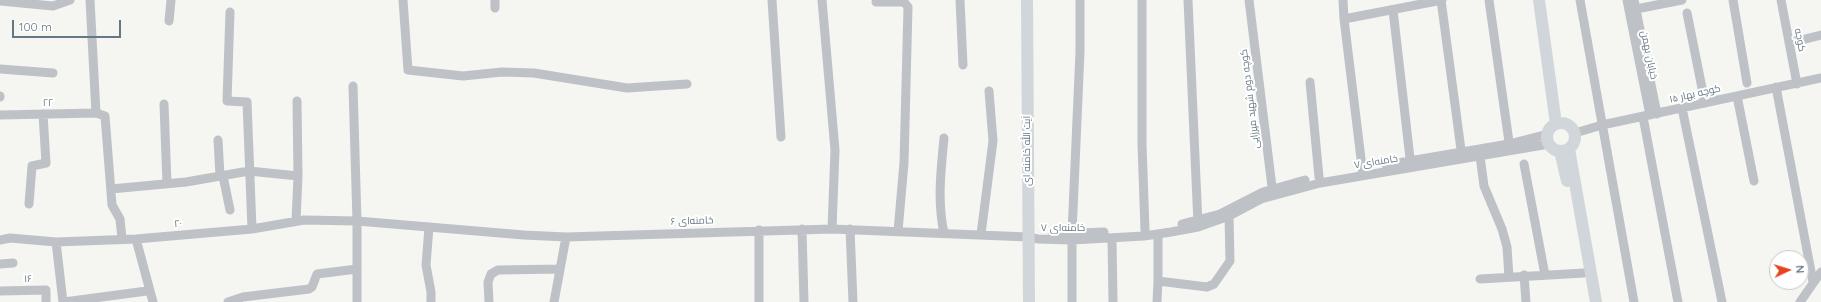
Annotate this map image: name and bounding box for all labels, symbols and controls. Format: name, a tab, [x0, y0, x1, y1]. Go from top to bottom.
scale bar	[14, 12, 123, 38]
text: 100 m	[19, 19, 52, 34]
street label: کوچه	[1792, 27, 1808, 53]
street label: خیابان بهمن	[1638, 30, 1660, 80]
street label: کوچه دوم شهید میرزایی	[1238, 48, 1262, 150]
street label: کوچه بهار ۱۵	[1668, 82, 1722, 106]
street label: ۲۲	[43, 97, 53, 109]
street label: آیت الله خامنه ای	[1021, 116, 1033, 186]
street label: خامنه‌ای ۷	[1353, 153, 1399, 171]
street label: خامنه‌ای ۶	[670, 214, 714, 228]
street label: ۲۰	[174, 218, 182, 230]
street label: خامنه‌ای ۷	[1041, 222, 1085, 234]
north arrow	[1769, 250, 1809, 290]
text: N	[1793, 265, 1807, 274]
street label: ۱۶	[24, 273, 32, 285]

